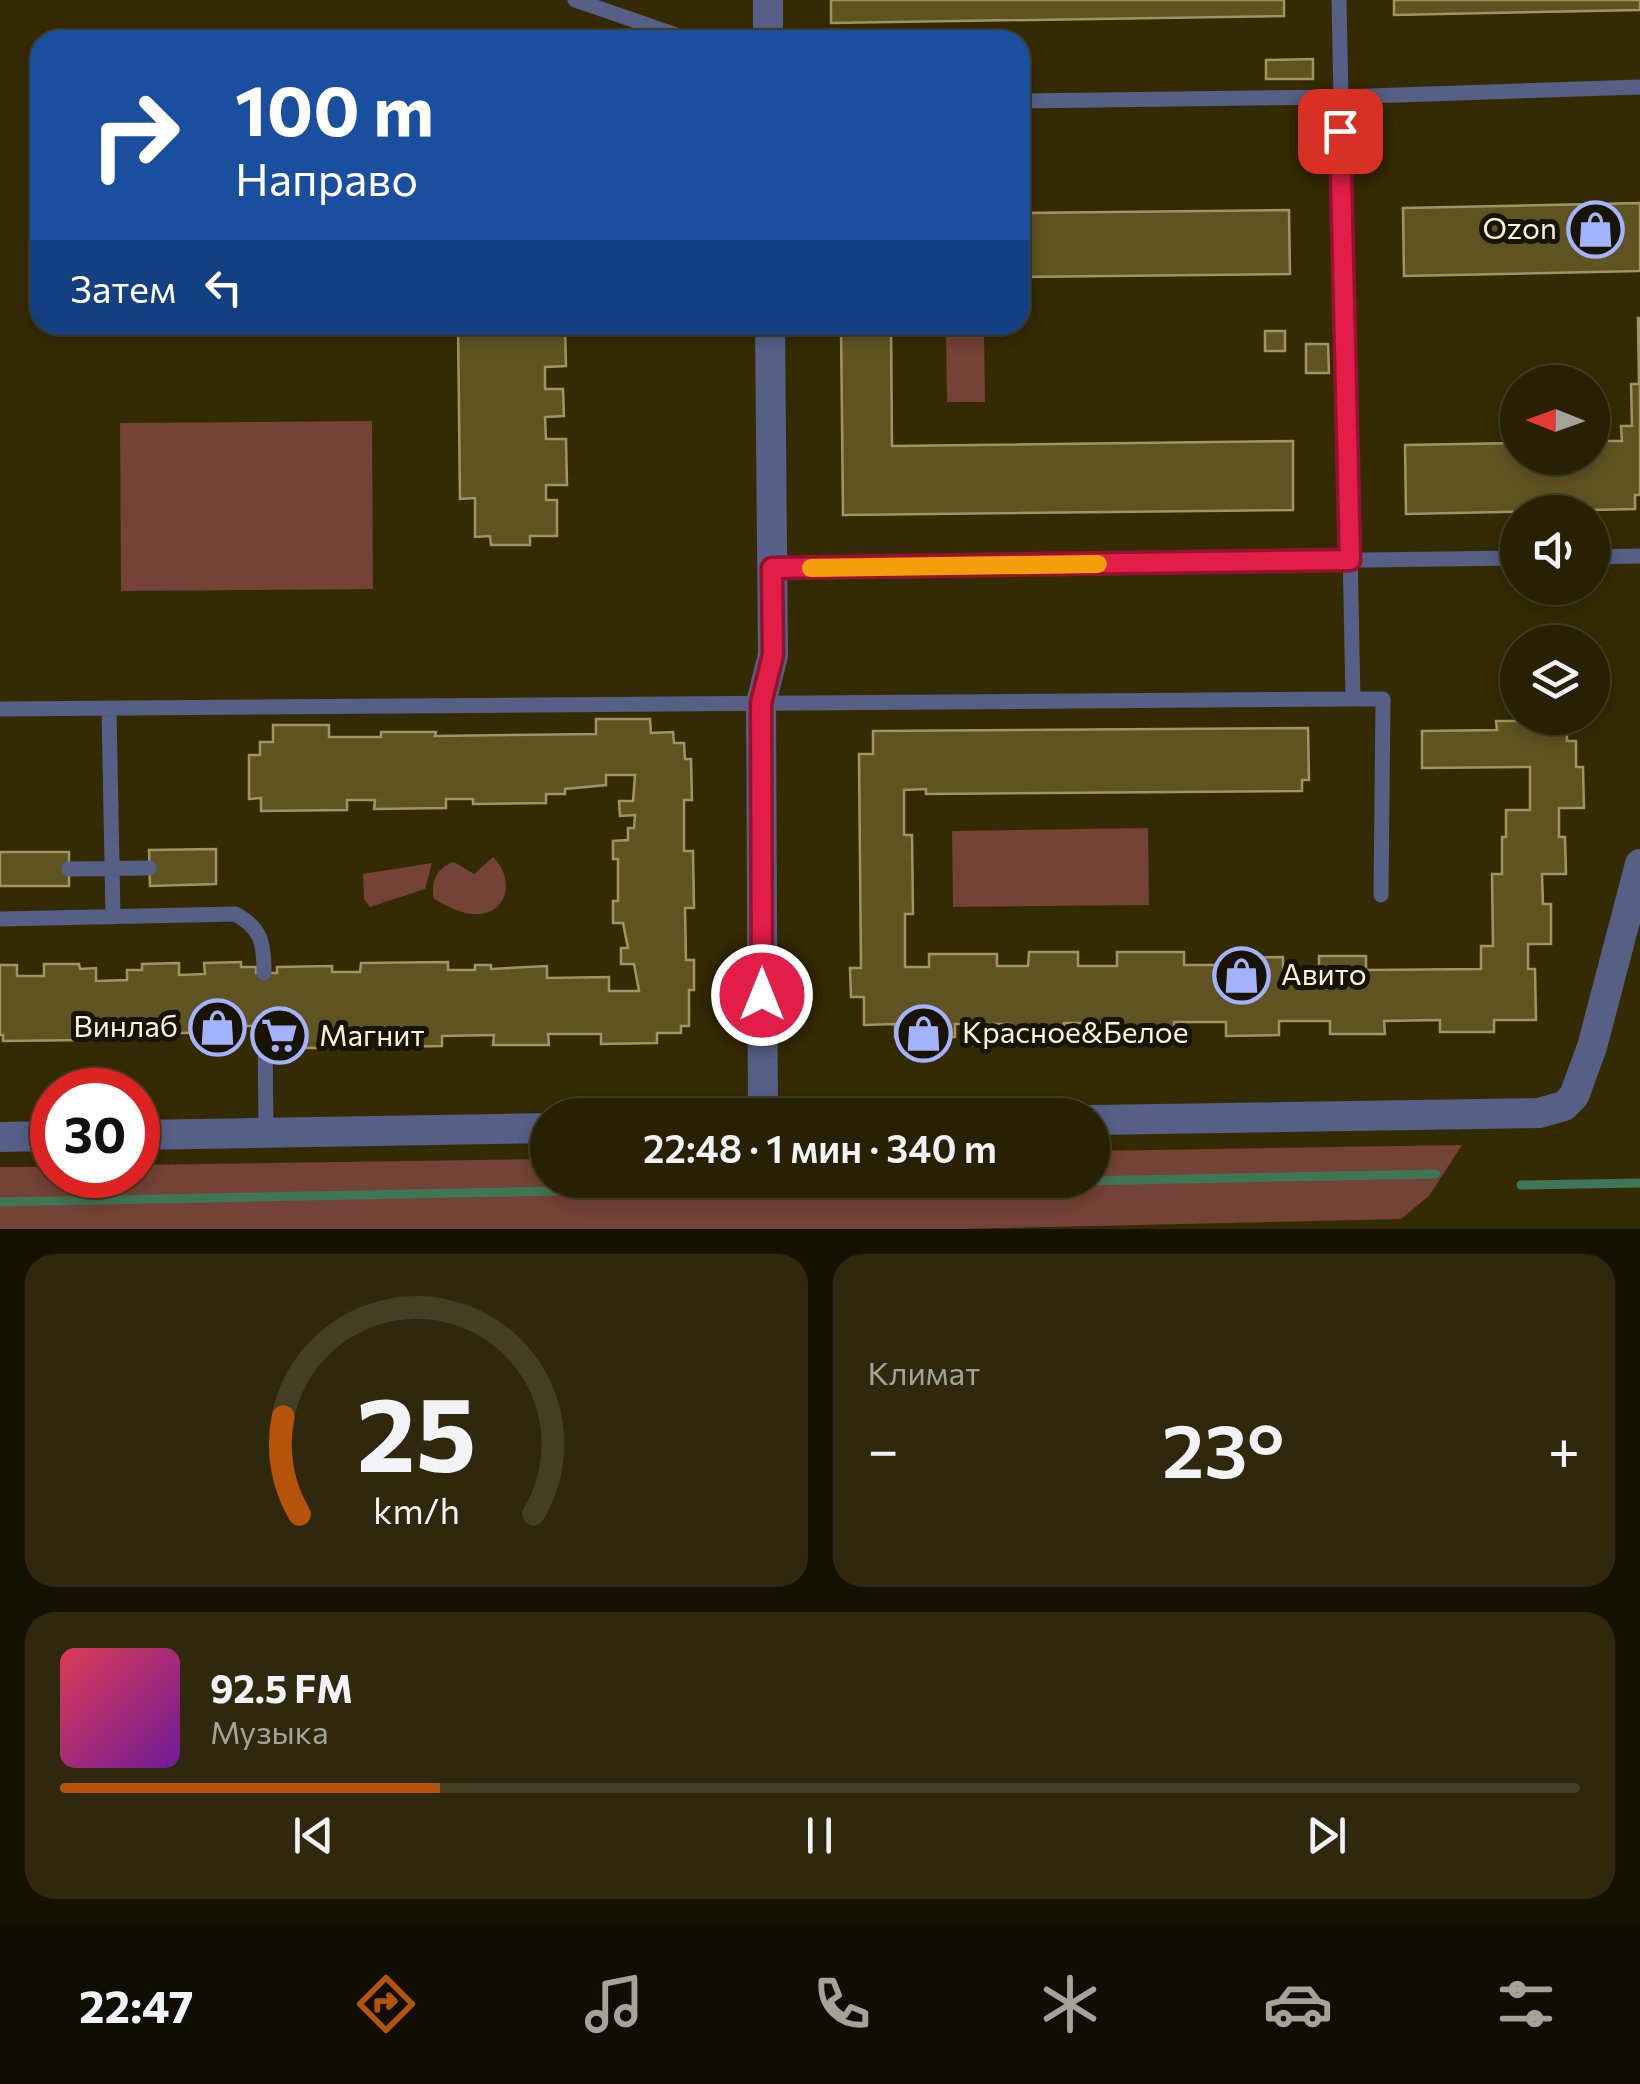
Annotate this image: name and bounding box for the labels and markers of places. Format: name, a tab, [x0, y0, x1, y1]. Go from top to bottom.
pin	[1298, 89, 1383, 174]
shop icon: Ozon	[1566, 199, 1626, 259]
place label: Ozon	[1483, 208, 1557, 245]
shop icon: Авито	[1212, 945, 1272, 1005]
place label: Авито	[1281, 954, 1367, 991]
shop icon: Винлаб	[187, 997, 247, 1057]
shop icon: Красное&Белое	[893, 1003, 953, 1063]
place label: Винлаб	[73, 1006, 178, 1043]
supermarket icon: Магнит	[250, 1006, 310, 1066]
place label: Красное&Белое	[962, 1012, 1189, 1049]
place label: Магнит	[319, 1015, 425, 1052]

